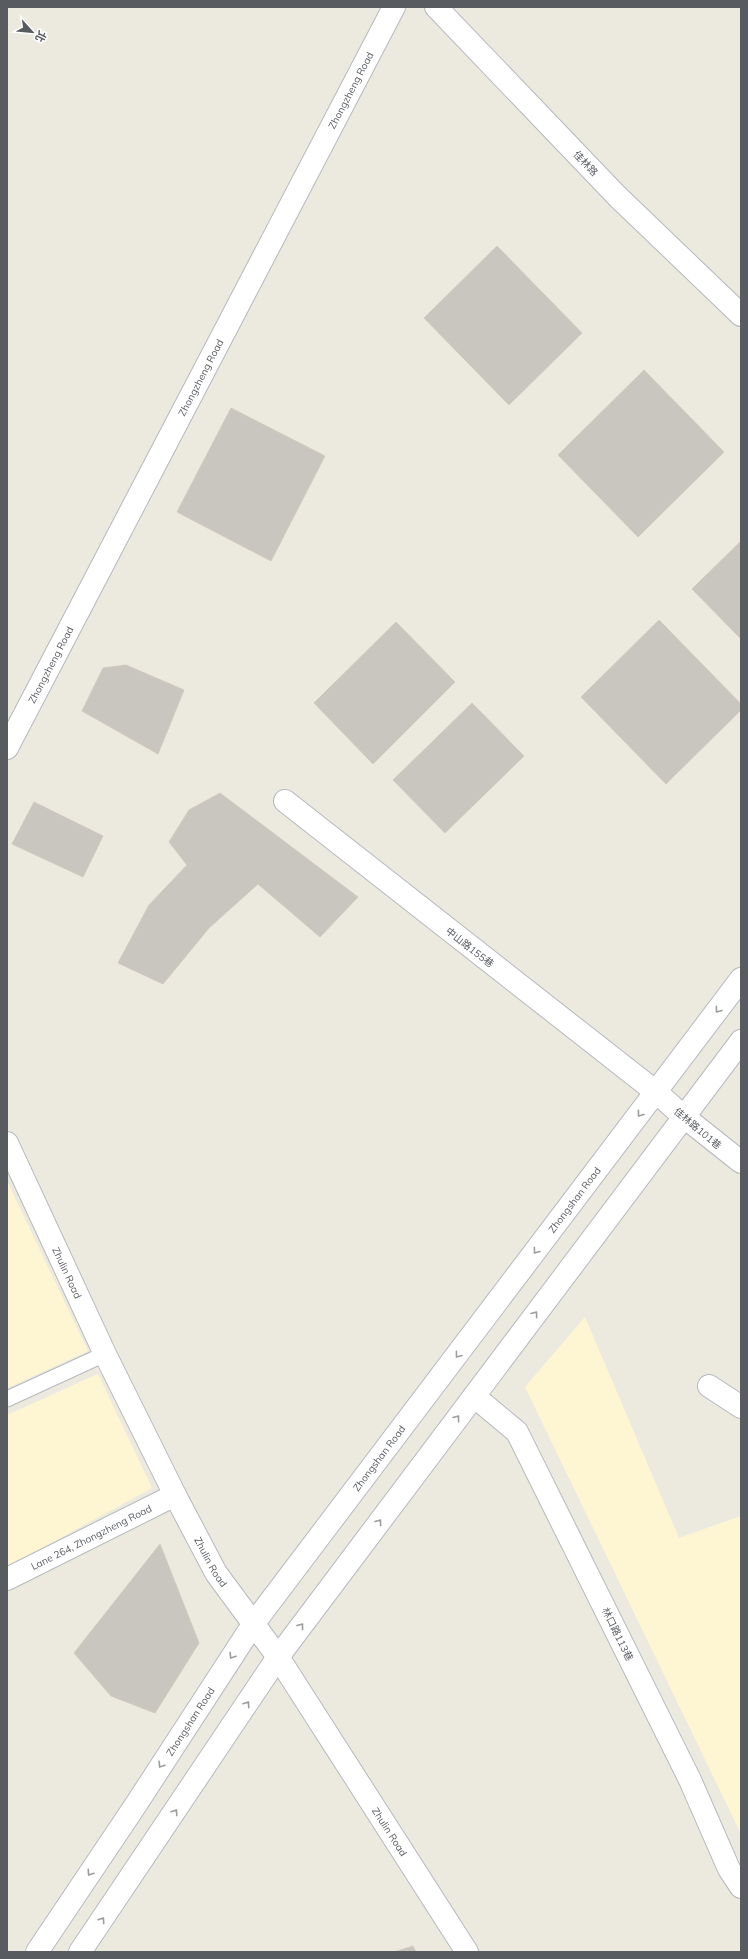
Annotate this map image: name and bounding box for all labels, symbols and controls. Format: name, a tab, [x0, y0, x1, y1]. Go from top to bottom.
north arrow	[12, 12, 52, 52]
text: 北	[32, 28, 50, 45]
street label: Zhongzheng Road	[325, 50, 376, 131]
street label: 佳林路	[571, 148, 601, 179]
street label: Zhongzheng Road	[175, 337, 226, 418]
street label: Zhongzheng Road	[26, 624, 76, 706]
street label: 中山路155巷	[443, 924, 497, 970]
one-way arrow	[715, 1006, 722, 1013]
street label: 佳林路101巷	[671, 1105, 724, 1152]
one-way arrow	[637, 1110, 645, 1117]
street label: Zhongshan Road	[545, 1164, 604, 1235]
street label: Zhulin Road	[49, 1245, 84, 1301]
one-way arrow	[534, 1247, 541, 1254]
one-way arrow	[530, 1311, 537, 1318]
one-way arrow	[455, 1350, 462, 1357]
one-way arrow	[452, 1415, 460, 1422]
street label: Zhongshan Road	[350, 1423, 408, 1494]
street label: Lane 264, Zhongzheng Road	[29, 1502, 154, 1573]
one-way arrow	[375, 1519, 382, 1526]
street label: Zhulin Road	[191, 1535, 230, 1590]
street label: 林口路113巷	[599, 1605, 636, 1663]
one-way arrow	[297, 1624, 304, 1631]
one-way arrow	[230, 1652, 237, 1659]
street label: Zhongshan Road	[163, 1685, 218, 1758]
one-way arrow	[242, 1701, 250, 1708]
one-way arrow	[159, 1761, 166, 1768]
street label: Zhulin Road	[369, 1805, 410, 1859]
one-way arrow	[170, 1809, 177, 1816]
one-way arrow	[87, 1869, 94, 1876]
one-way arrow	[97, 1917, 104, 1924]

